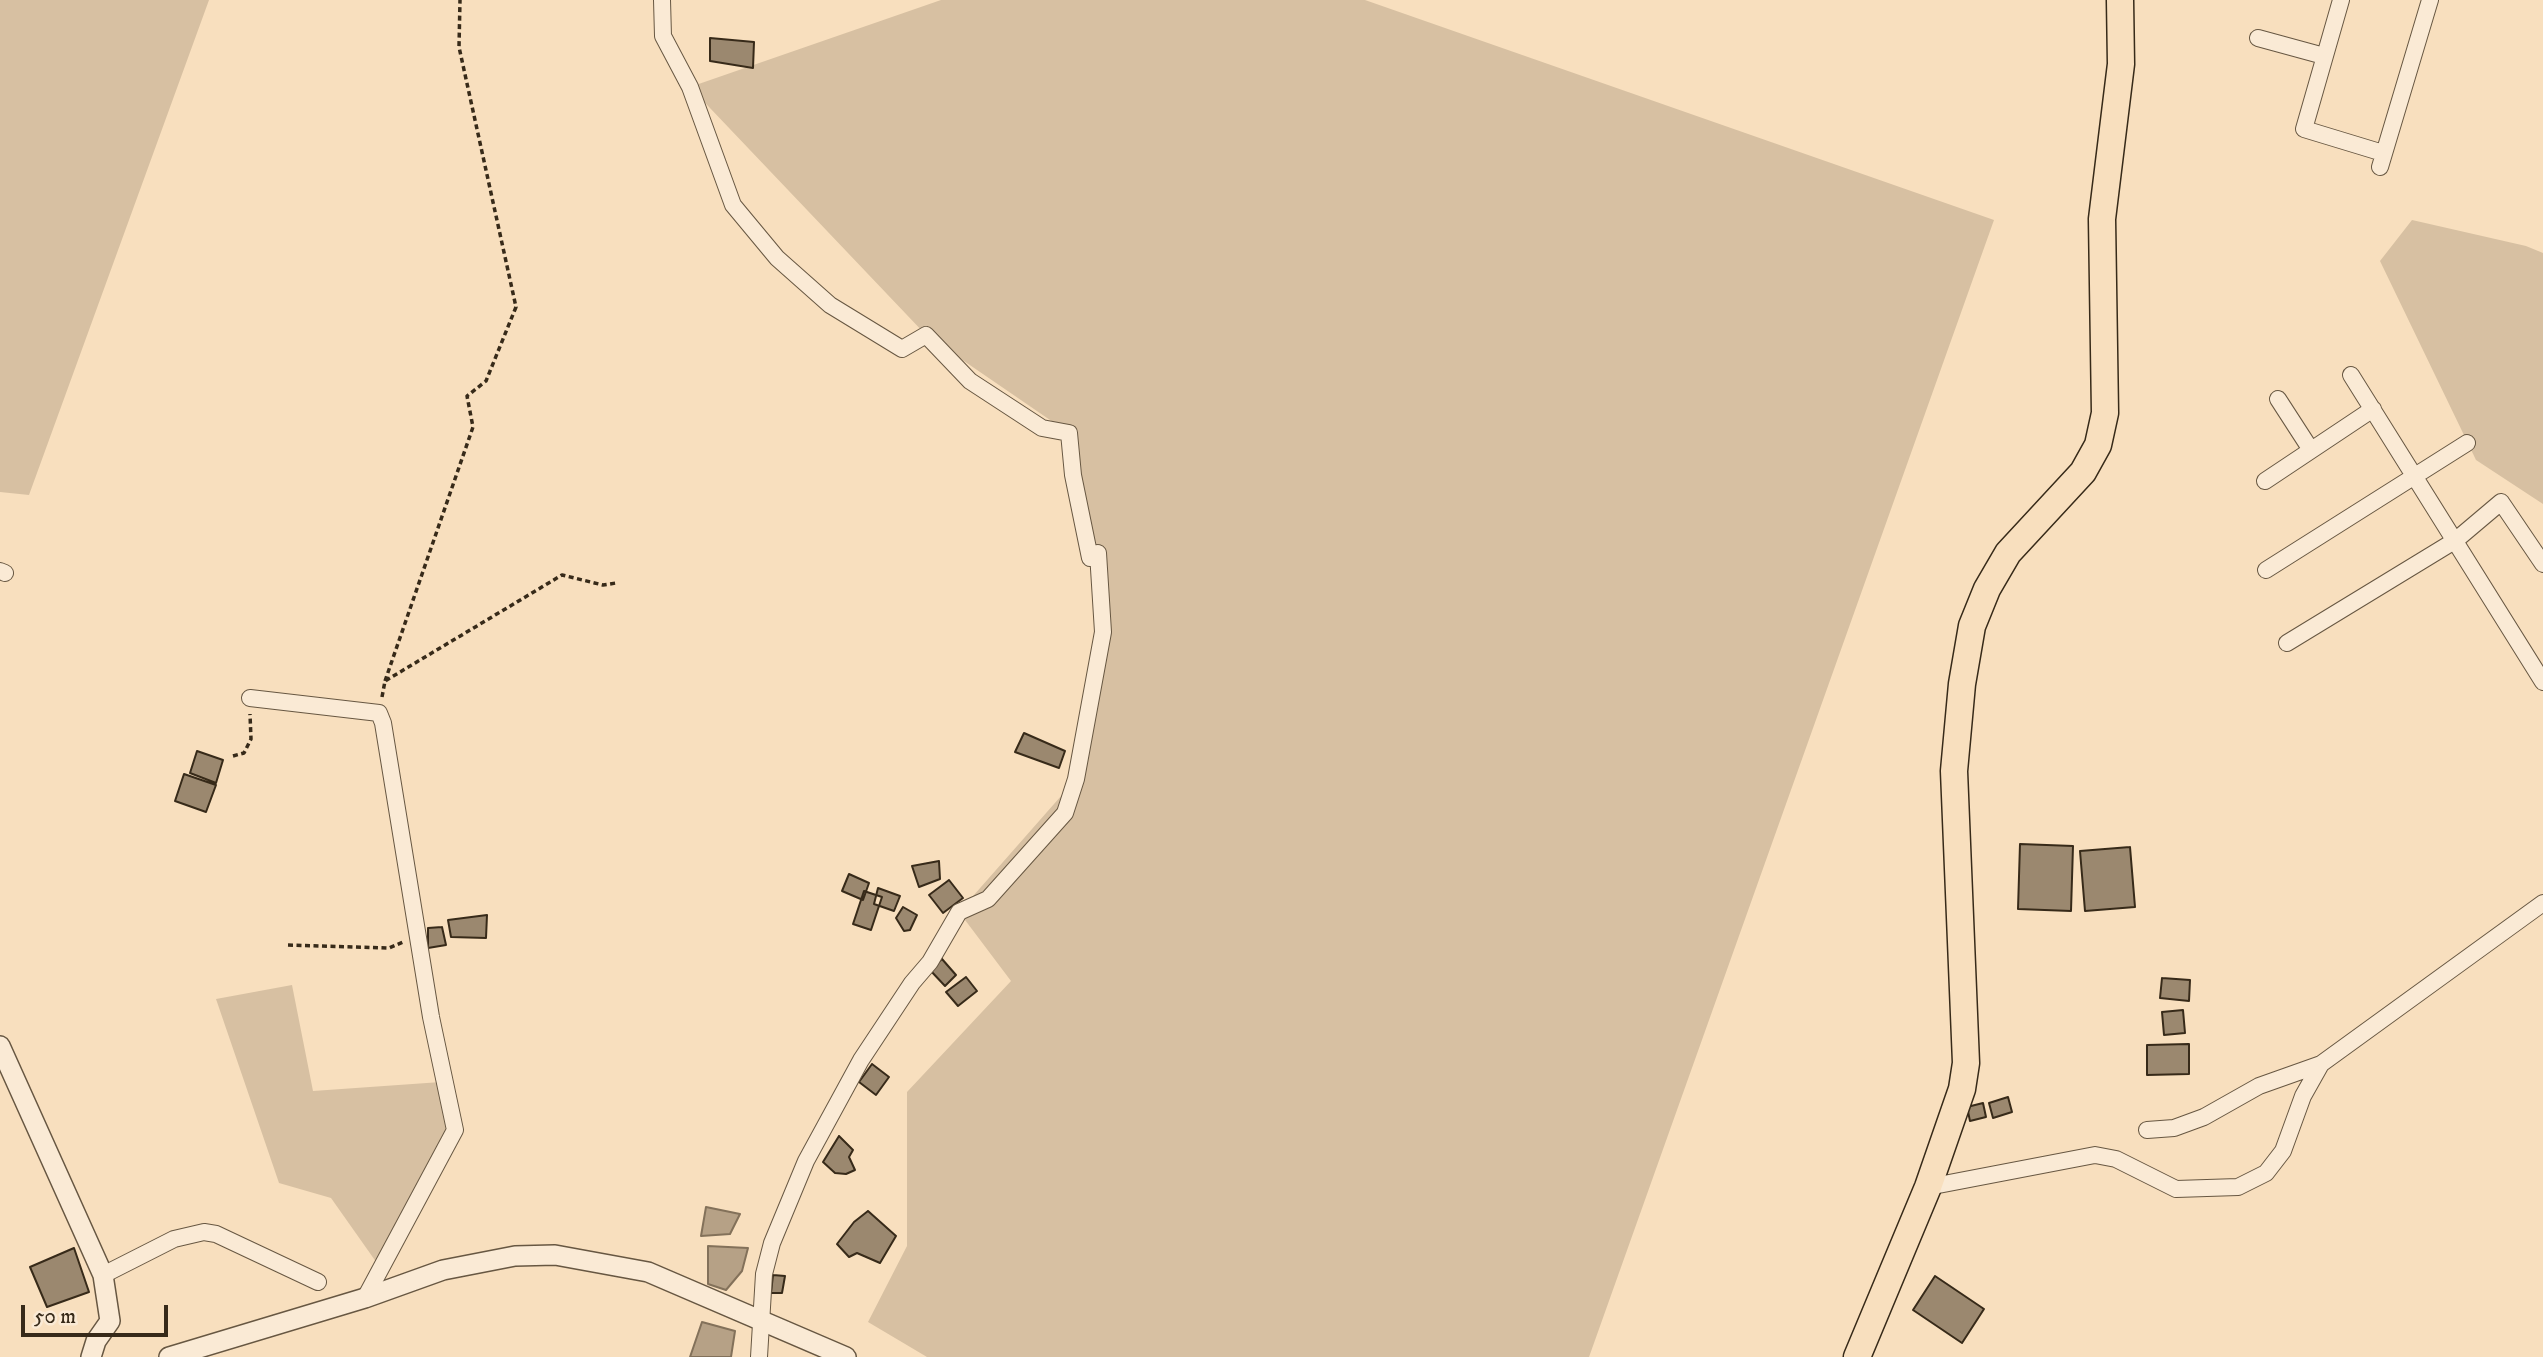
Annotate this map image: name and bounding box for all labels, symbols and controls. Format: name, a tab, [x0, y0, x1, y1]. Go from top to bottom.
scale bar	[24, 1290, 172, 1334]
text: 50 m	[34, 1304, 76, 1330]

